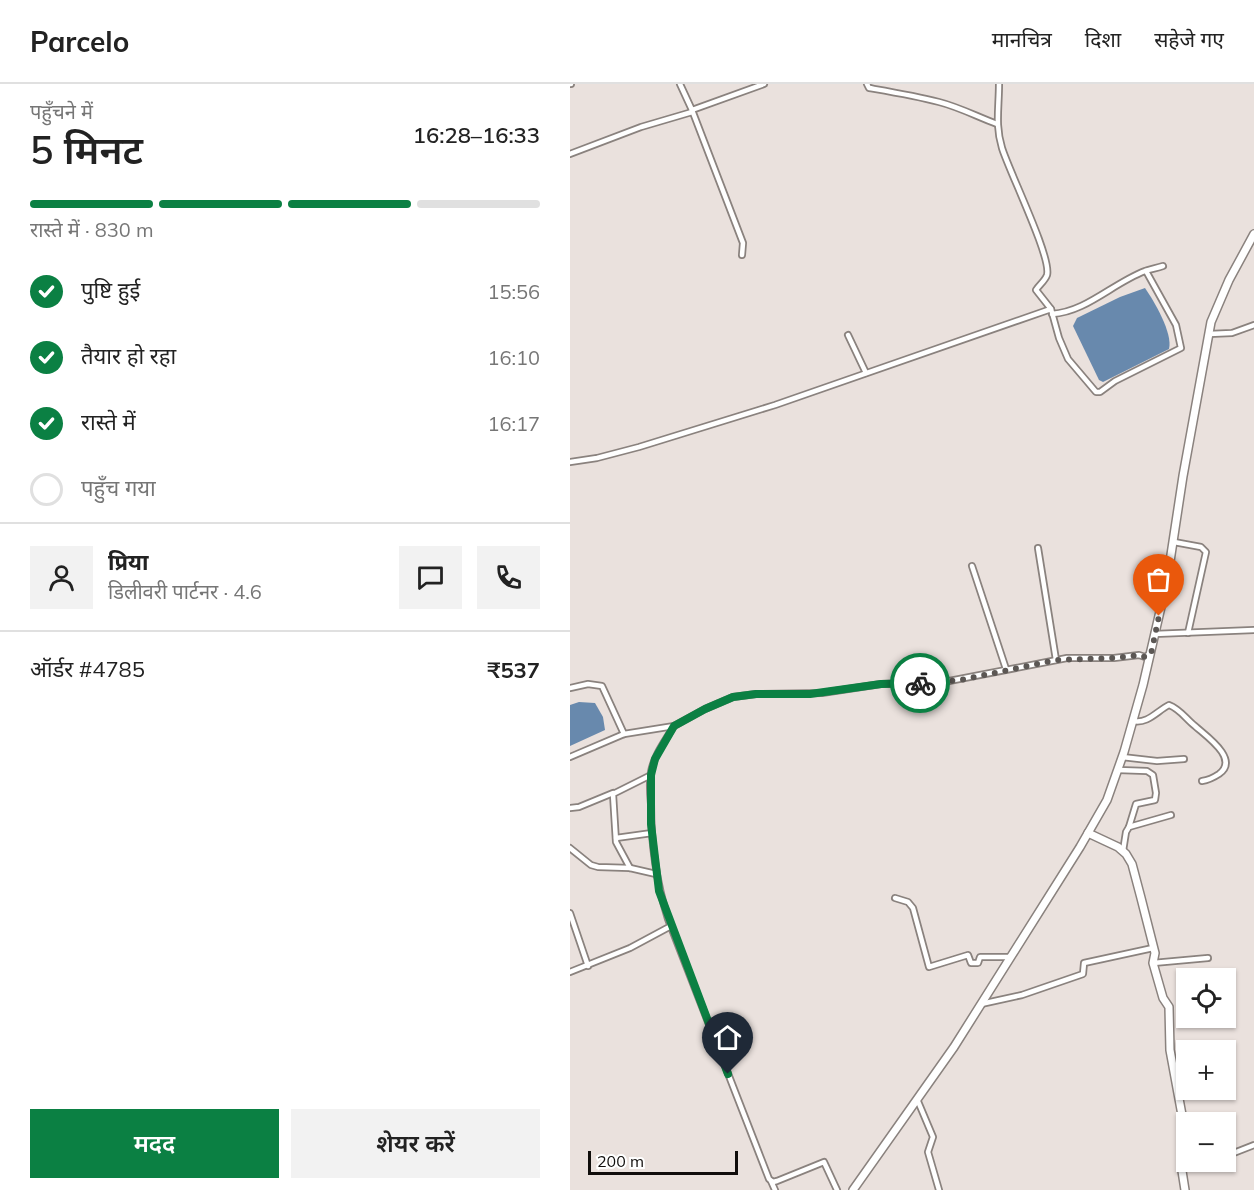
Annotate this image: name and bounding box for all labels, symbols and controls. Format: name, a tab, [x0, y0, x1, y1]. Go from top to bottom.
text: Parcelo	[30, 24, 129, 59]
text: मानचित्र	[992, 26, 1052, 52]
text: दिशा	[1085, 26, 1121, 52]
text: सहेजे गए	[1154, 26, 1224, 52]
text: पहुँचने में	[30, 99, 93, 124]
text: 16:28–16:33	[413, 121, 540, 149]
text: 5 मिनट	[30, 125, 143, 174]
text: रास्ते में · 830 m	[30, 217, 154, 242]
icon: check	[30, 275, 63, 308]
text: पुष्टि हुई	[81, 276, 140, 304]
text: 15:56	[487, 279, 540, 304]
icon: check	[30, 341, 63, 374]
text: तैयार हो रहा	[81, 342, 176, 370]
text: 16:10	[487, 345, 540, 370]
icon: check	[30, 407, 63, 440]
text: रास्ते में	[81, 408, 136, 436]
text: 16:17	[487, 411, 540, 436]
text: पहुँच गया	[81, 474, 156, 502]
button: person	[30, 546, 93, 609]
button: chat	[399, 546, 462, 609]
button: phone	[477, 546, 540, 609]
text: प्रिया	[108, 548, 148, 576]
pin	[1133, 554, 1184, 616]
icon: bag	[1142, 563, 1175, 596]
text: डिलीवरी पार्टनर · 4.6	[108, 579, 262, 604]
courier	[890, 653, 950, 713]
text: ऑर्डर #4785	[30, 655, 145, 683]
text: ₹537	[487, 656, 540, 684]
icon: bike	[904, 667, 937, 700]
map controls	[1176, 968, 1236, 1172]
button: locate	[1176, 968, 1236, 1028]
pin	[702, 1012, 753, 1074]
icon: home	[711, 1021, 744, 1054]
button: +	[1176, 1040, 1236, 1100]
button: मदद	[30, 1109, 279, 1178]
button: शेयर करें	[291, 1109, 540, 1178]
button: −	[1176, 1112, 1236, 1172]
scale bar	[588, 1148, 738, 1176]
text: 200 m	[597, 1151, 644, 1171]

